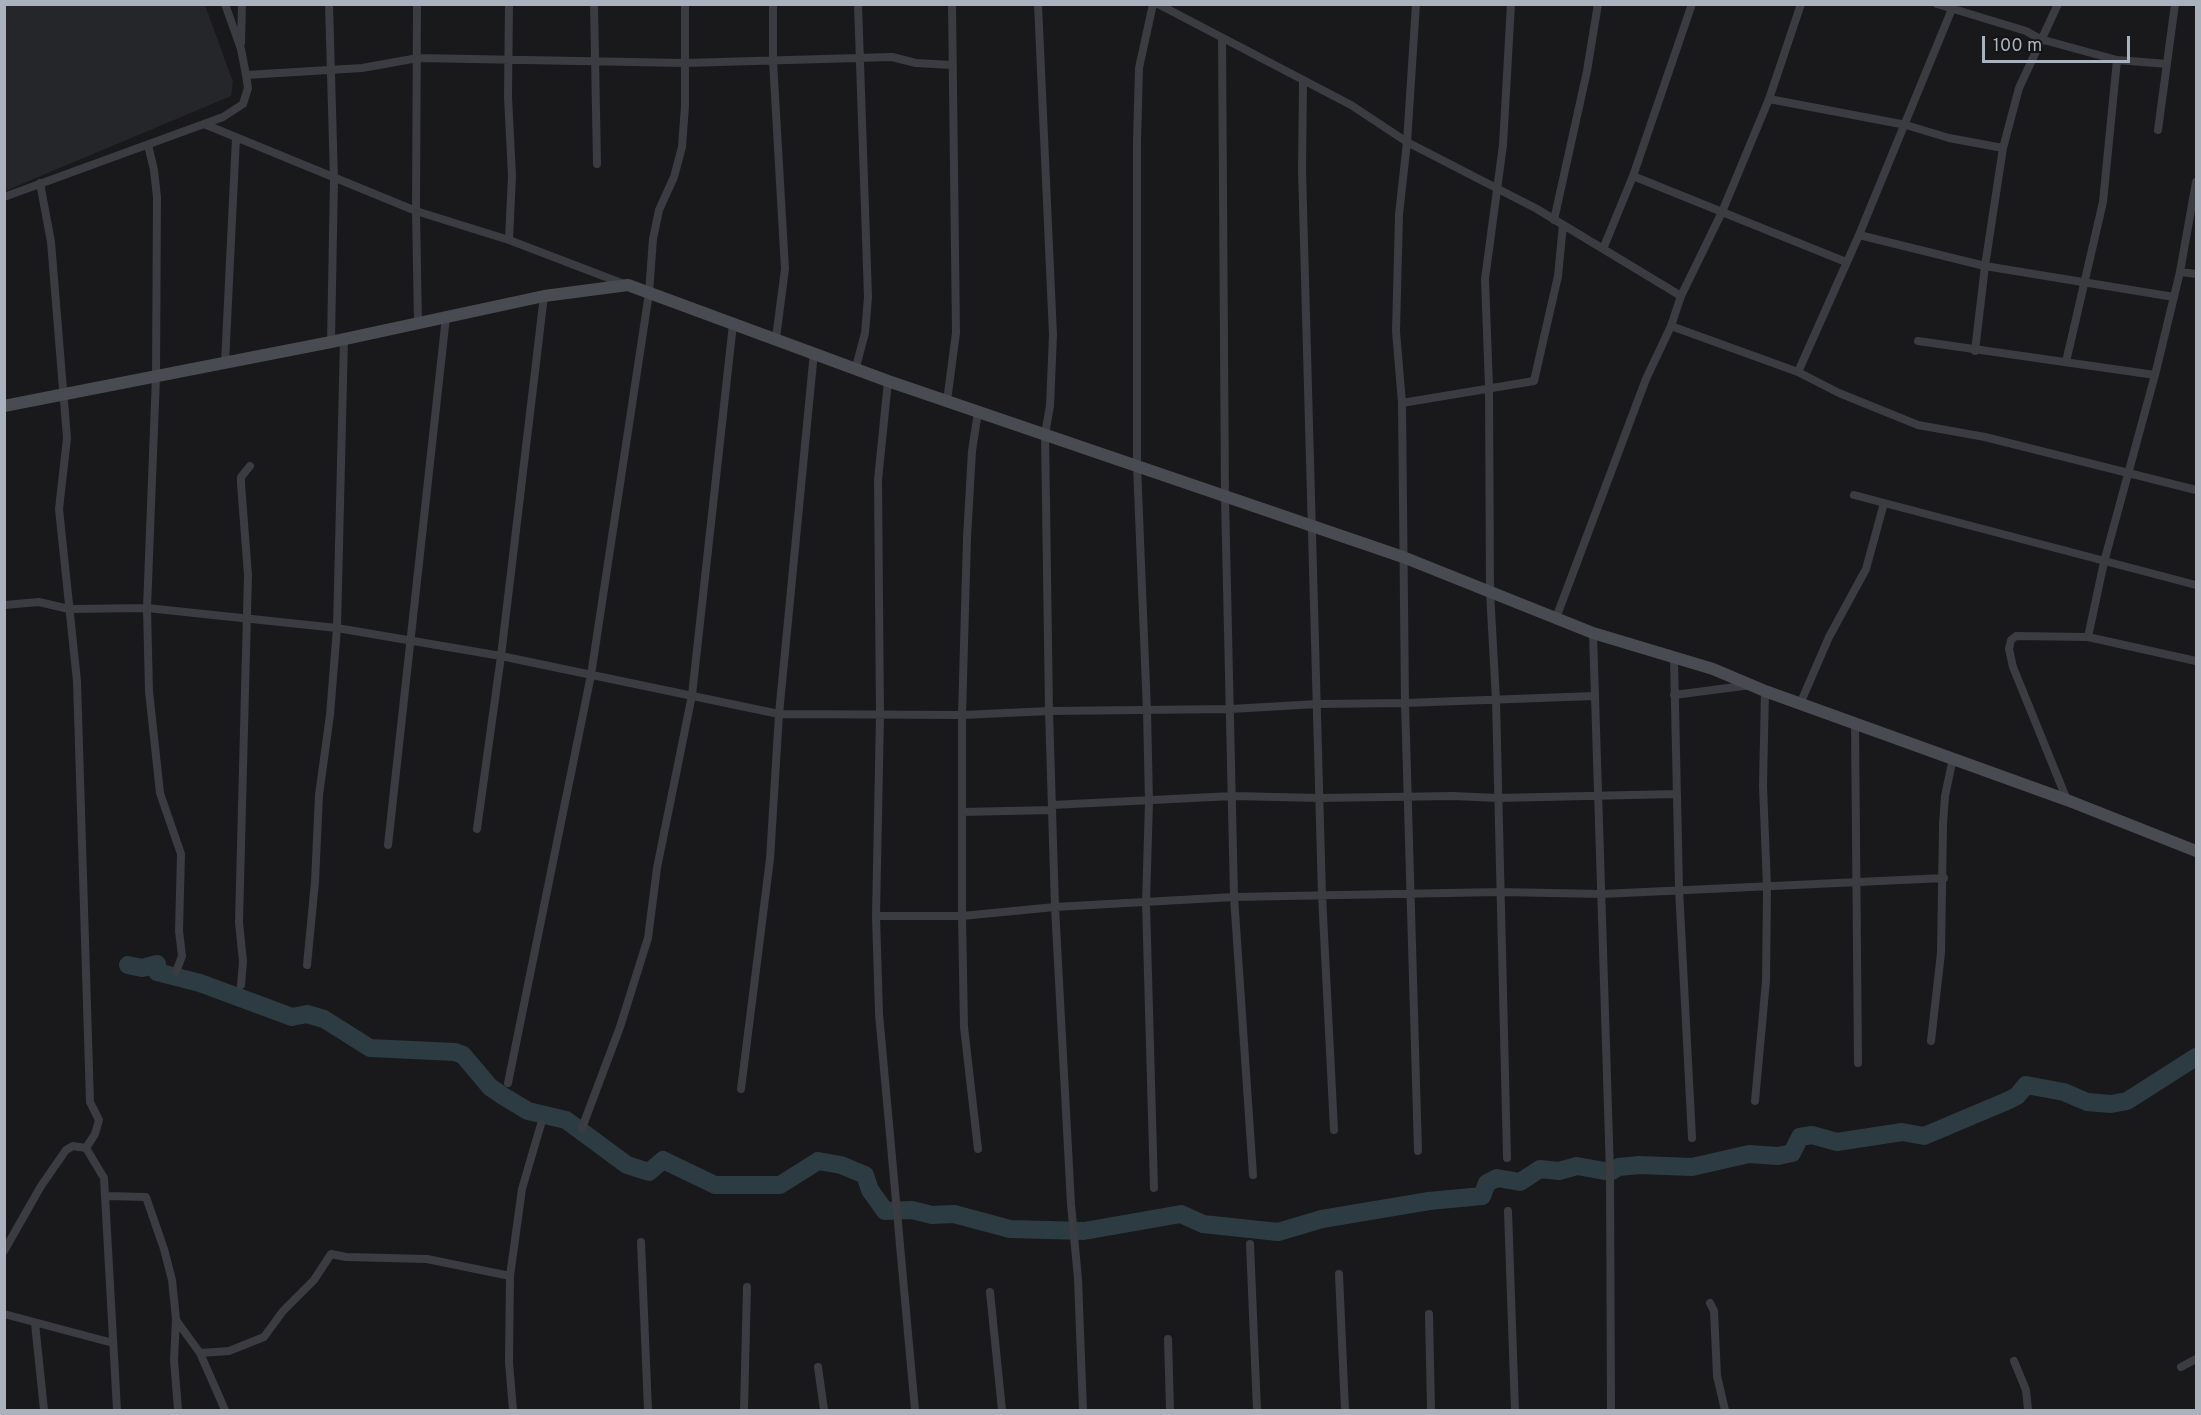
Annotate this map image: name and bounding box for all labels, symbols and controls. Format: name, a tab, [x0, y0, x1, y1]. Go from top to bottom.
scale bar	[1985, 24, 2134, 62]
text: 100 m	[1993, 35, 2042, 58]

